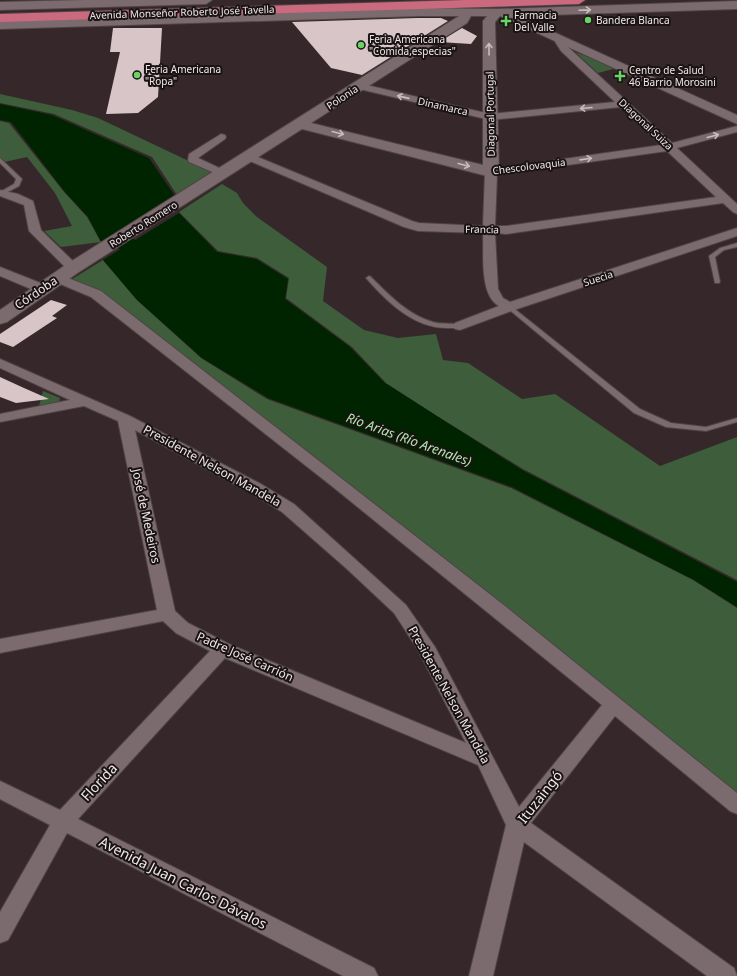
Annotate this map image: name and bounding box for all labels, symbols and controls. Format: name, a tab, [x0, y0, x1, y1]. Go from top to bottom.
street label: Avenida Monseñor Roberto José Tavella	[89, 2, 275, 22]
one-way arrow	[578, 6, 591, 14]
place label: Farmacia Del Valle	[514, 8, 557, 34]
place label: Bandera Blanca	[596, 13, 670, 27]
marker: Bandera Blanca	[583, 15, 593, 25]
marker: Farmacia Del Valle	[501, 16, 511, 26]
place label: Feria Americana "Comida,especias"	[369, 32, 456, 58]
marker: Feria Americana "Comida,especias"	[356, 40, 366, 50]
one-way arrow	[486, 43, 493, 56]
place label: Feria Americana "Ropa"	[145, 62, 221, 88]
place label: Centro de Salud 46 Barrio Morosini	[629, 63, 716, 89]
marker: Feria Americana "Ropa"	[132, 70, 142, 80]
marker: Centro de Salud 46 Barrio Morosini	[614, 70, 626, 82]
street label: Diagonal Portugal	[482, 71, 498, 157]
street label: Polonia	[323, 82, 361, 112]
one-way arrow	[396, 92, 409, 100]
street label: Dinamarca	[417, 93, 469, 119]
street label: Diagonal Suiza	[616, 95, 676, 153]
one-way arrow	[580, 104, 593, 112]
one-way arrow	[331, 130, 344, 138]
one-way arrow	[707, 132, 720, 139]
street label: Chescolovaquia	[492, 155, 566, 177]
one-way arrow	[579, 155, 592, 163]
one-way arrow	[457, 161, 470, 169]
street label: Roberto Romero	[106, 197, 180, 251]
street label: Francia	[465, 222, 499, 236]
street label: Suecia	[581, 267, 615, 289]
street label: Córdoba	[11, 272, 60, 313]
water label: Río Arias (Río Arenales)	[344, 408, 474, 470]
street label: Presidente Nelson Mandela	[140, 421, 284, 511]
street label: José de Medeiros	[128, 466, 165, 565]
street label: Presidente Nelson Mandela	[404, 623, 494, 767]
street label: Padre José Carrión	[194, 628, 296, 685]
street label: Florida	[76, 759, 121, 805]
street label: Ituzaingó	[513, 766, 566, 827]
street label: Avenida Juan Carlos Dávalos	[96, 832, 271, 933]

